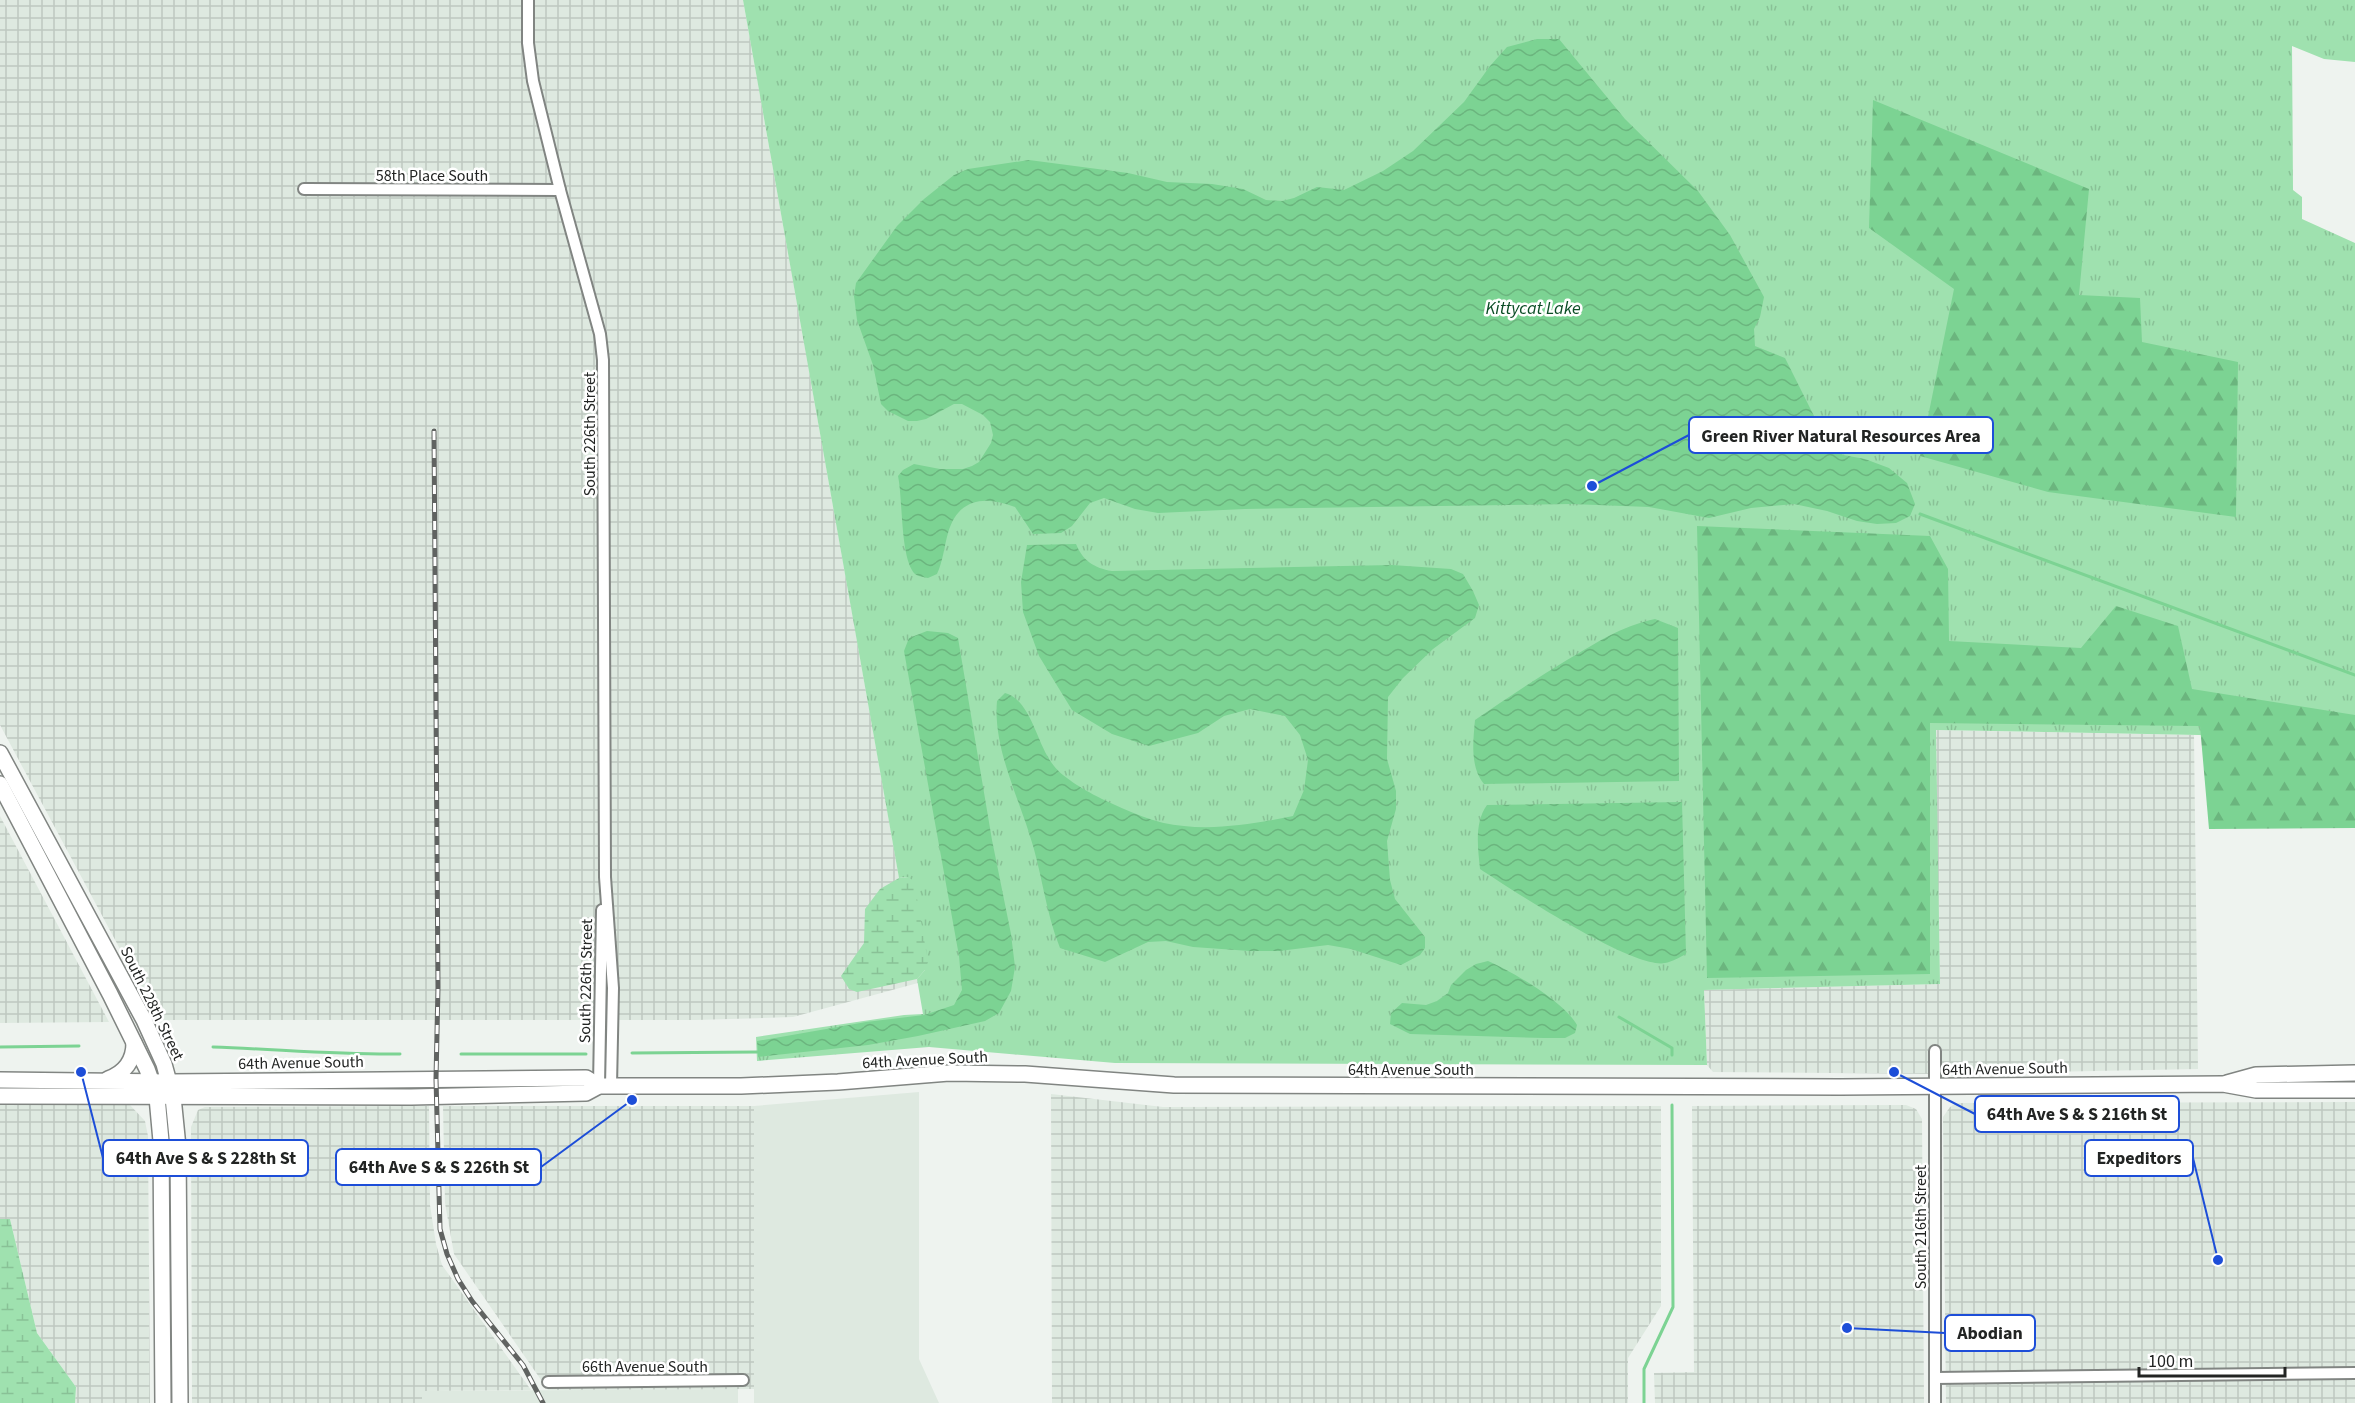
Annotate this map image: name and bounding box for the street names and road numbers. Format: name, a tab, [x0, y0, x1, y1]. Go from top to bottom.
street label: 58th Place South	[376, 165, 488, 187]
street label: South 226th Street	[579, 371, 601, 496]
street label: South 226th Street	[574, 918, 598, 1043]
street label: South 228th Street	[115, 943, 190, 1065]
street label: 64th Avenue South	[862, 1046, 988, 1074]
street label: 64th Avenue South	[238, 1051, 364, 1075]
street label: 64th Avenue South	[1942, 1057, 2068, 1081]
street label: 64th Avenue South	[1348, 1059, 1474, 1081]
street label: South 216th Street	[1910, 1164, 1932, 1289]
street label: 66th Avenue South	[582, 1356, 708, 1378]

